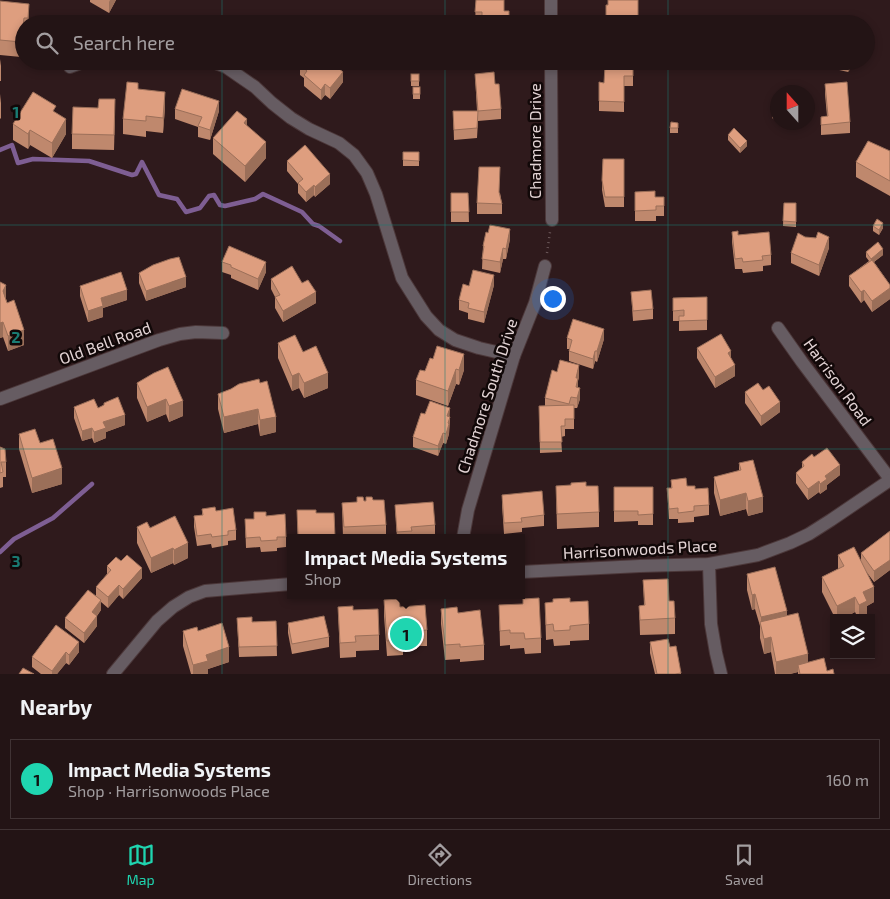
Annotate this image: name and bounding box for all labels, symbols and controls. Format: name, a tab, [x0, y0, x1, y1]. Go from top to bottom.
search box	[15, 15, 875, 70]
icon: search	[33, 29, 61, 57]
text: Search here	[73, 31, 175, 54]
street label: Chadmore Drive	[525, 83, 544, 199]
north arrow	[770, 85, 815, 130]
text: 1	[13, 102, 19, 121]
your location	[540, 286, 566, 312]
street label: Chadmore South Drive	[452, 316, 521, 476]
street label: Old Bell Road	[56, 317, 153, 368]
text: 2	[11, 327, 21, 346]
street label: Harrison Road	[800, 334, 876, 429]
popup	[287, 534, 525, 599]
street label: Harrisonwoods Place	[562, 535, 717, 562]
text: Impact Media Systems	[305, 546, 507, 569]
text: 3	[11, 551, 21, 570]
text: Shop	[305, 569, 341, 588]
map controls	[830, 614, 875, 659]
button: layers	[830, 614, 875, 659]
pin: 1	[390, 615, 422, 653]
text: Nearby	[20, 694, 92, 719]
text: Impact Media Systems	[68, 758, 271, 781]
text: 1	[34, 770, 40, 789]
text: 160 m	[826, 770, 869, 789]
text: Shop · Harrisonwoods Place	[68, 781, 270, 800]
tab: Map	[126, 841, 155, 888]
tab: Directions	[408, 841, 472, 888]
tab: Saved	[725, 841, 764, 888]

